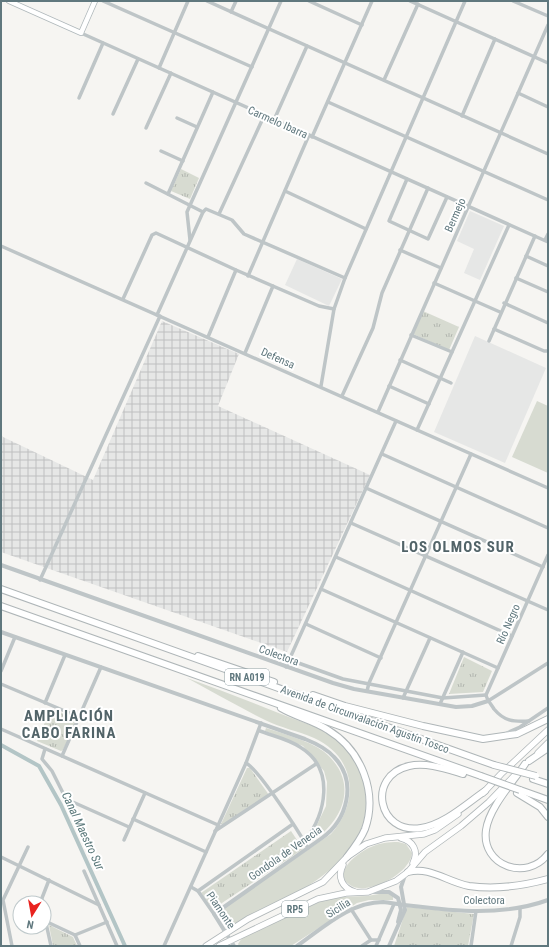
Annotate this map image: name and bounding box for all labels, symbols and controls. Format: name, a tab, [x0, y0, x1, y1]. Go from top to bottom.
street label: Carmelo Ibarra	[246, 103, 310, 141]
street label: Bermejo	[442, 196, 469, 234]
street label: Defensa	[259, 345, 297, 372]
district label: LOS OLMOS SUR	[401, 538, 515, 556]
street label: Río Negro	[494, 602, 523, 646]
street label: Colectora	[257, 642, 301, 669]
road number: RN A019	[225, 669, 269, 685]
street label: Avenida de Circunvalación Agustín Tosco	[279, 683, 451, 756]
district label: AMPLIACIÓN CABO FARINA	[22, 707, 116, 742]
water label: Canal Maestro Sur	[59, 790, 107, 873]
street label: Gondola de Venecia	[246, 823, 324, 883]
street label: Piamonte	[204, 889, 238, 931]
street label: Colectora	[463, 894, 505, 907]
north arrow	[12, 895, 52, 935]
street label: Sicilia	[324, 896, 353, 921]
road number: RP5	[282, 901, 308, 917]
text: N	[25, 917, 35, 931]

